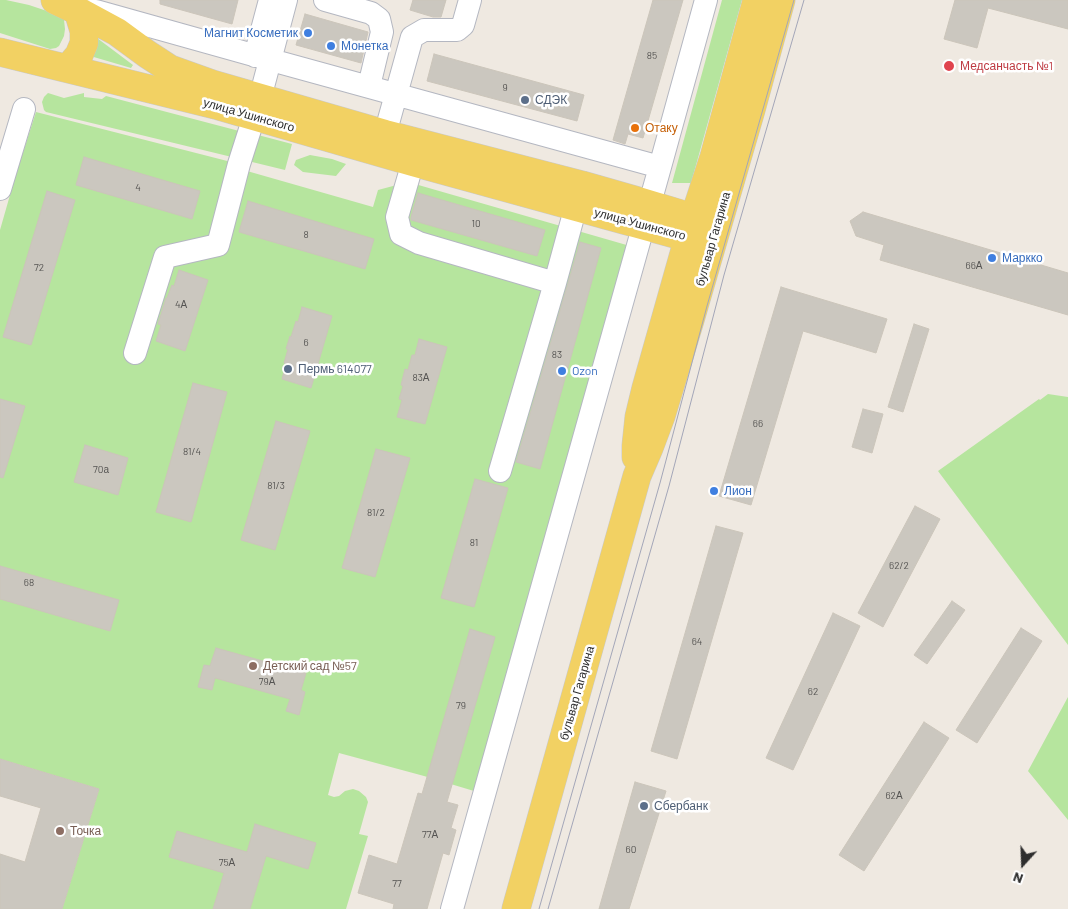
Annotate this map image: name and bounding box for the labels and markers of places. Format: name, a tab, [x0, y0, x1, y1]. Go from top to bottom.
place label: Магнит Косметик	[204, 26, 298, 40]
marker: Магнит Косметик	[302, 27, 314, 39]
place label: Монетка	[341, 39, 388, 53]
marker: Монетка	[325, 40, 337, 52]
marker: Медсанчасть №1	[942, 59, 956, 73]
place label: Медсанчасть №1	[960, 59, 1053, 73]
place label: СДЭК	[535, 93, 567, 107]
marker: СДЭК	[519, 94, 531, 106]
place label: Отаку	[645, 121, 678, 135]
marker: Отаку	[629, 122, 641, 134]
place label: Маркко	[1002, 251, 1043, 265]
marker: Маркко	[986, 252, 998, 264]
place label: Пермь 614077	[298, 362, 372, 376]
marker: Пермь 614077	[282, 363, 294, 375]
place label: Ozon	[572, 364, 598, 378]
marker: Ozon	[556, 365, 568, 377]
place label: Лион	[724, 484, 752, 498]
marker: Лион	[708, 485, 720, 497]
place label: Детский сад №57	[263, 659, 357, 673]
marker: Детский сад №57	[247, 660, 259, 672]
place label: Сбербанк	[654, 799, 708, 813]
marker: Сбербанк	[638, 800, 650, 812]
place label: Точка	[70, 824, 101, 838]
marker: Точка	[54, 825, 66, 837]

